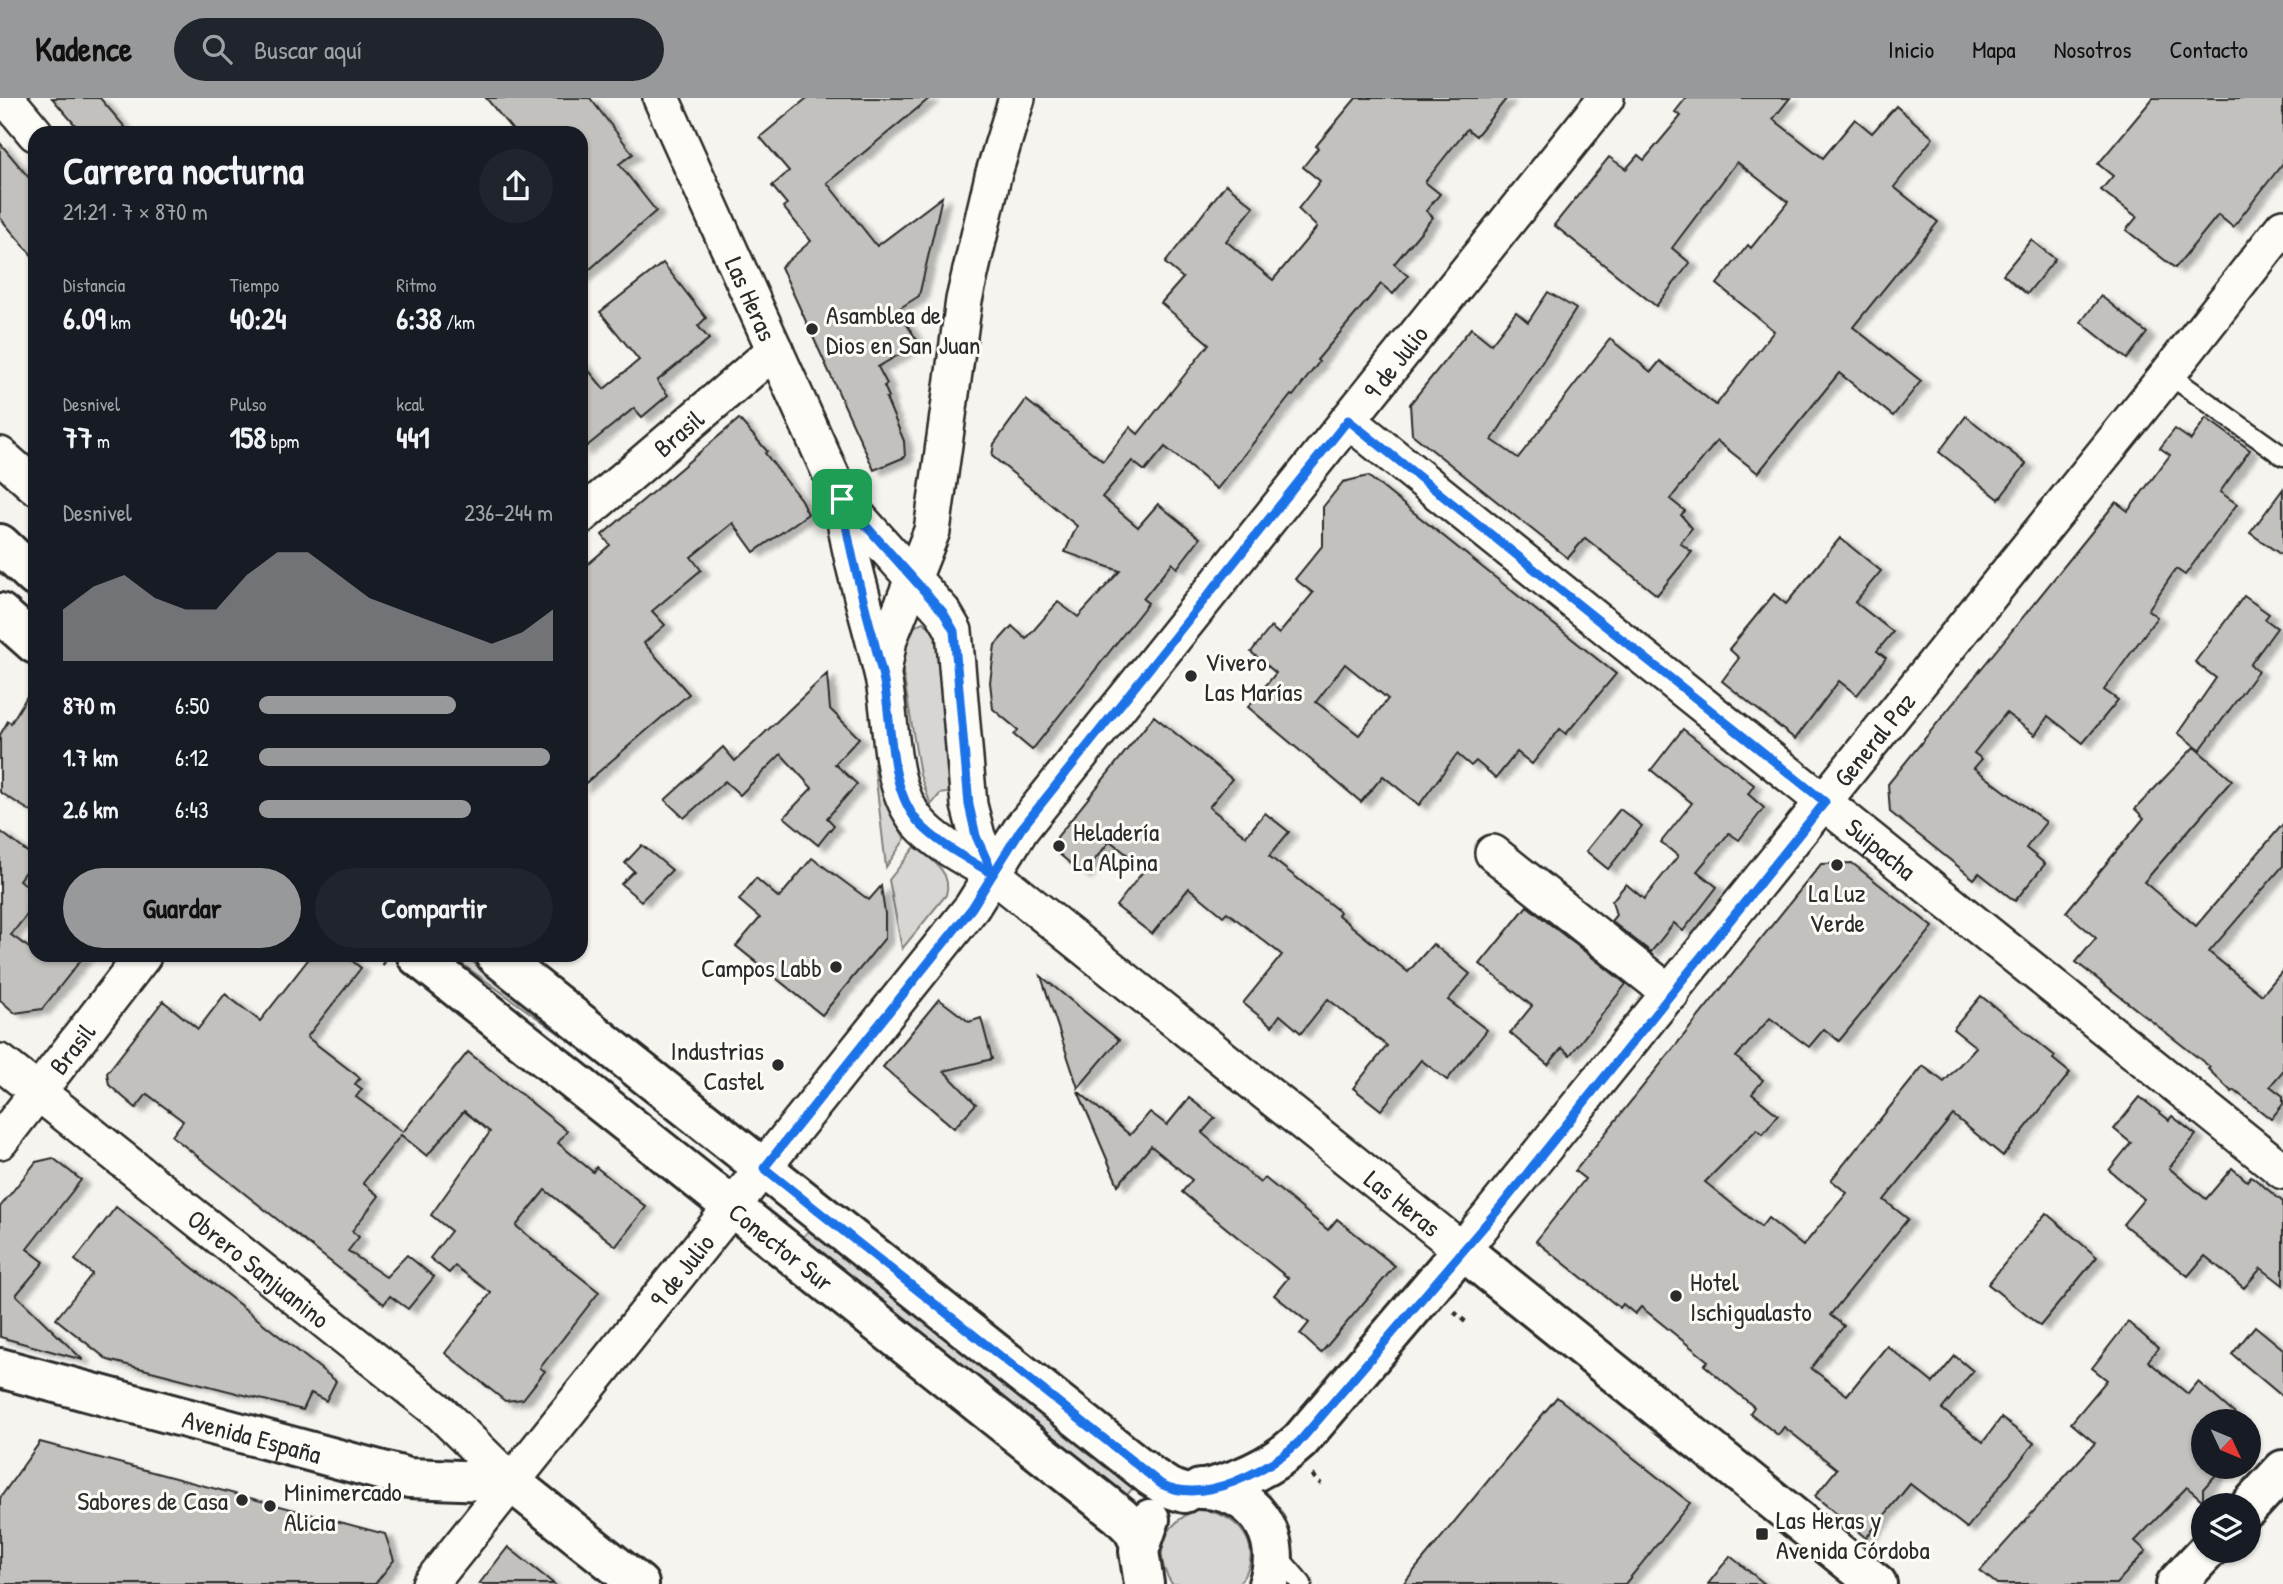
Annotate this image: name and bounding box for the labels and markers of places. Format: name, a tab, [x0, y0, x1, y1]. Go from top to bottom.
place label: Asamblea de Dios en San Juan	[826, 297, 981, 362]
marker: Asamblea de Dios en San Juan	[804, 321, 820, 337]
pin	[812, 469, 872, 529]
place label: Vivero Las Marías	[1205, 644, 1303, 709]
marker: Vivero Las Marías	[1183, 668, 1199, 684]
place label: Heladería La Alpina	[1073, 814, 1159, 879]
marker: Heladería La Alpina	[1051, 838, 1067, 854]
marker: La Luz Verde	[1829, 857, 1845, 873]
place label: La Luz Verde	[1808, 875, 1866, 940]
place label: Campos Labb	[701, 950, 822, 985]
marker: Campos Labb	[828, 959, 844, 975]
place label: Industrias Castel	[671, 1033, 764, 1098]
marker: Industrias Castel	[770, 1057, 786, 1073]
place label: Hotel Ischigualasto	[1690, 1264, 1812, 1329]
marker: Hotel Ischigualasto	[1668, 1288, 1684, 1304]
place label: Minimercado Alicia	[284, 1474, 402, 1539]
place label: Sabores de Casa	[77, 1483, 228, 1518]
marker: Sabores de Casa	[234, 1492, 250, 1508]
marker: Minimercado Alicia	[262, 1498, 278, 1514]
place label: Las Heras y Avenida Córdoba	[1776, 1502, 1930, 1567]
marker: Las Heras y Avenida Córdoba	[1754, 1526, 1770, 1542]

